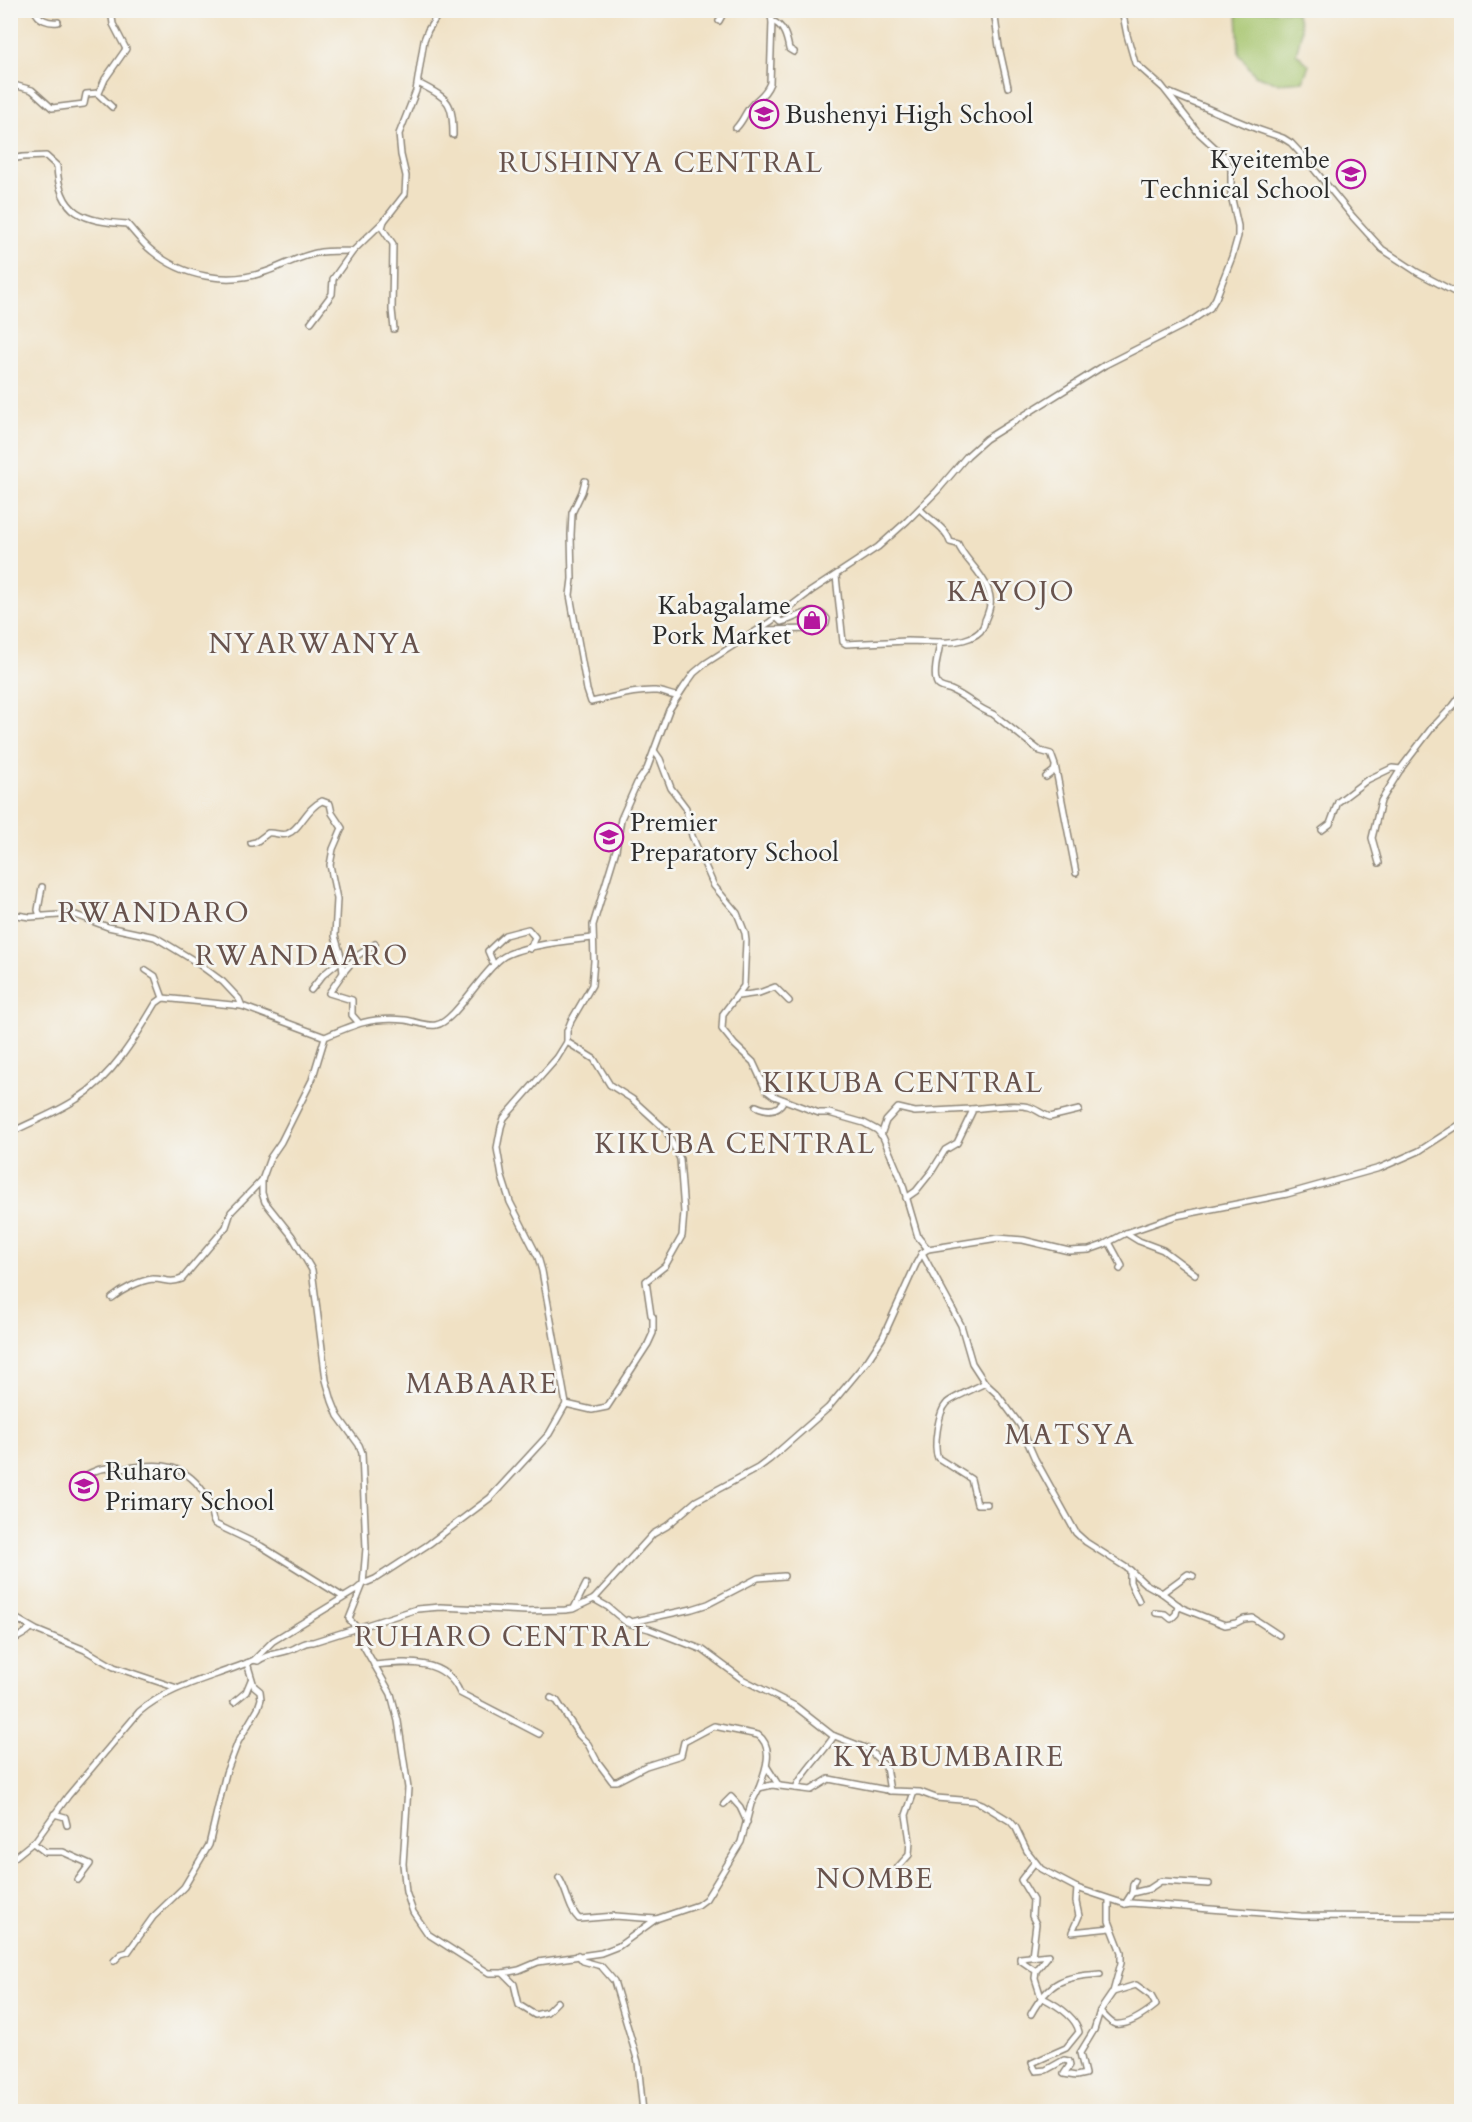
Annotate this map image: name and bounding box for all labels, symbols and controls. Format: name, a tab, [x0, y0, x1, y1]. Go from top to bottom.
place label: Bushenyi High School	[785, 97, 1034, 132]
school or university icon: Bushenyi High School	[748, 98, 780, 130]
place label: Kyeitembe Technical School	[1140, 142, 1330, 207]
district label: RUSHINYA CENTRAL	[499, 144, 823, 182]
school or university icon: Kyeitembe Technical School	[1335, 158, 1367, 190]
district label: KAYOJO	[947, 573, 1075, 611]
place label: Kabagalame Pork Market	[652, 588, 791, 653]
shop icon: Kabagalame Pork Market	[796, 604, 828, 636]
district label: NYARWANYA	[208, 625, 422, 663]
place label: Premier Preparatory School	[630, 805, 839, 870]
school or university icon: Premier Preparatory School	[593, 821, 625, 853]
district label: RWANDARO	[58, 894, 250, 932]
district label: RWANDAARO	[195, 937, 409, 975]
district label: KIKUBA CENTRAL	[763, 1064, 1043, 1102]
district label: KIKUBA CENTRAL	[595, 1125, 875, 1163]
district label: MABAARE	[406, 1365, 558, 1403]
district label: MATSYA	[1005, 1416, 1135, 1454]
place label: Ruharo Primary School	[105, 1454, 275, 1519]
school or university icon: Ruharo Primary School	[68, 1470, 100, 1502]
district label: RUHARO CENTRAL	[354, 1618, 652, 1656]
district label: KYABUMBAIRE	[833, 1738, 1065, 1776]
district label: NOMBE	[816, 1860, 934, 1898]

